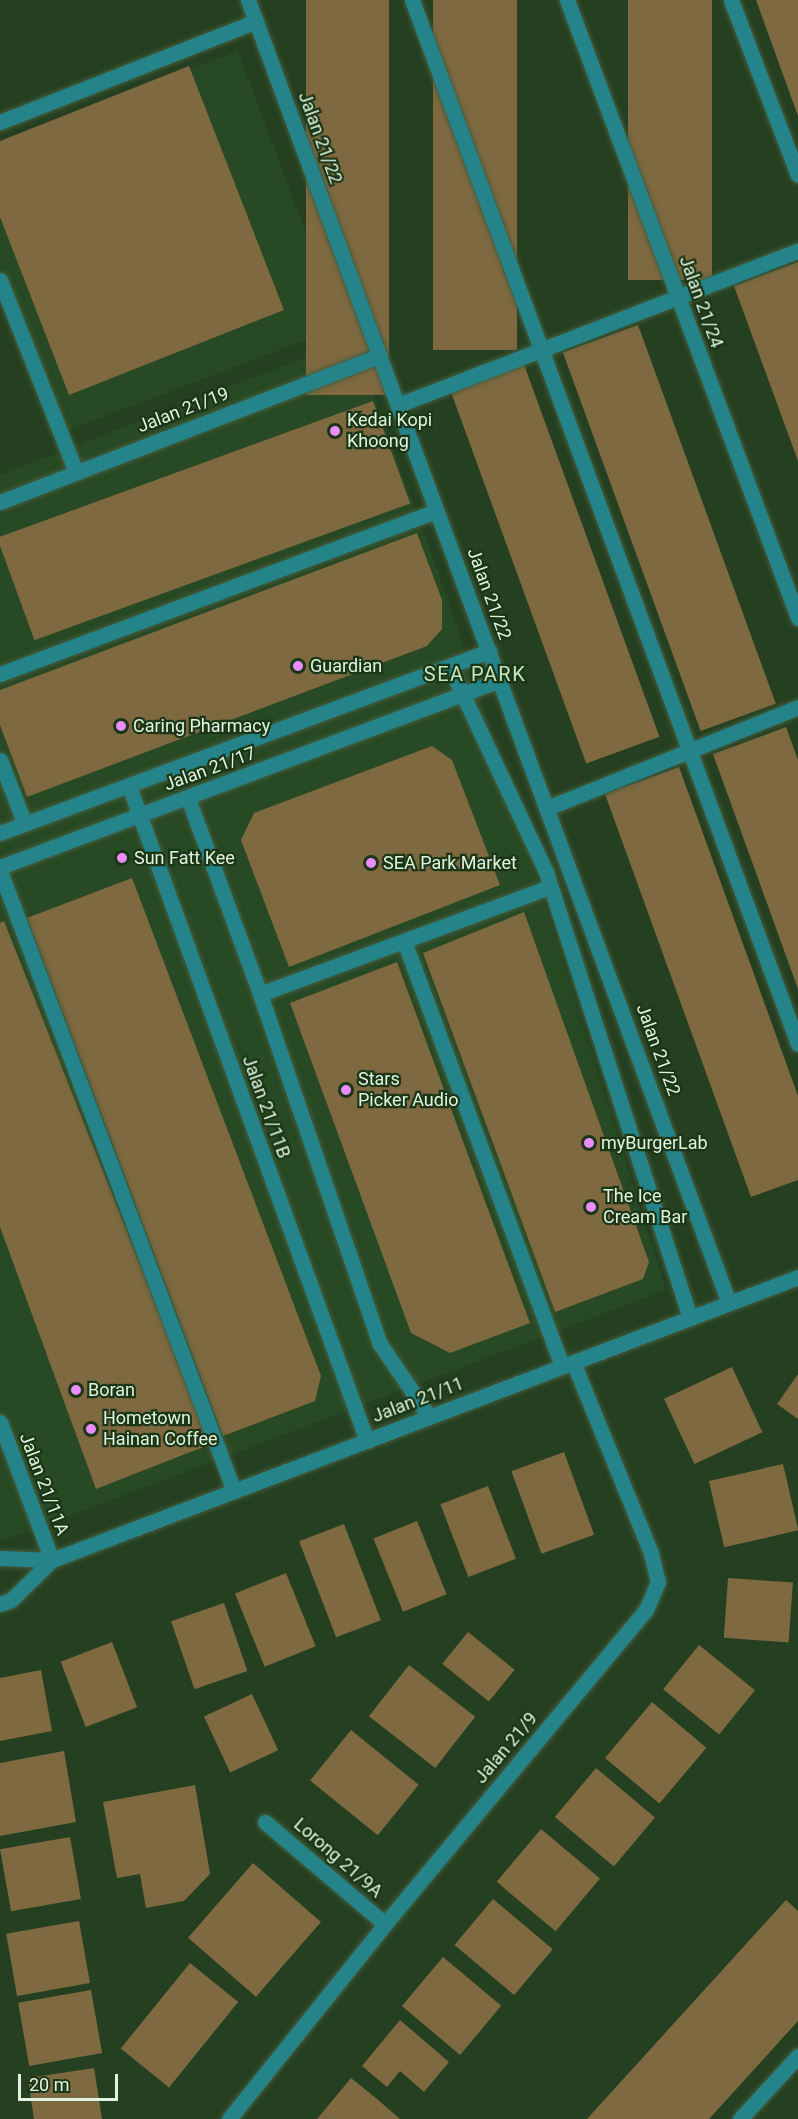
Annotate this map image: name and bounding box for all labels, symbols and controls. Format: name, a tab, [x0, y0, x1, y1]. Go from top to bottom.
street label: Jalan 21/22	[293, 89, 347, 187]
street label: Jalan 21/24	[674, 253, 728, 351]
street label: Jalan 21/19	[134, 383, 232, 437]
place label: Kedai Kopi Khoong	[347, 410, 432, 452]
marker: Kedai Kopi Khoong	[328, 424, 342, 438]
street label: Jalan 21/22	[462, 545, 516, 643]
place label: Guardian	[310, 655, 382, 677]
marker: Guardian	[291, 659, 305, 673]
district label: SEA PARK	[424, 662, 526, 686]
place label: Caring Pharmacy	[133, 715, 270, 737]
marker: Caring Pharmacy	[114, 719, 128, 733]
street label: Jalan 21/17	[161, 742, 259, 796]
place label: Sun Fatt Kee	[134, 847, 235, 869]
marker: Sun Fatt Kee	[115, 851, 129, 865]
place label: SEA Park Market	[383, 852, 517, 874]
marker: SEA Park Market	[364, 856, 378, 870]
street label: Jalan 21/22	[631, 1001, 685, 1099]
street label: Jalan 21/11B	[237, 1053, 295, 1161]
place label: Stars Picker Audio	[358, 1069, 459, 1112]
marker: Stars Picker Audio	[339, 1083, 353, 1097]
place label: myBurgerLab	[601, 1132, 708, 1154]
marker: myBurgerLab	[582, 1136, 596, 1150]
place label: The Ice Cream Bar	[603, 1186, 687, 1228]
marker: The Ice Cream Bar	[584, 1200, 598, 1214]
street label: Jalan 21/11	[369, 1373, 467, 1427]
place label: Boran	[88, 1379, 135, 1401]
marker: Boran	[69, 1383, 83, 1397]
place label: Hometown Hainan Coffee	[103, 1408, 218, 1450]
marker: Hometown Hainan Coffee	[84, 1422, 98, 1436]
street label: Jalan 21/11A	[15, 1430, 73, 1538]
street label: Jalan 21/9	[470, 1708, 542, 1788]
street label: Lorong 21/9A	[289, 1814, 387, 1902]
scale bar	[21, 2062, 122, 2100]
text: 20 m	[29, 2074, 69, 2095]

